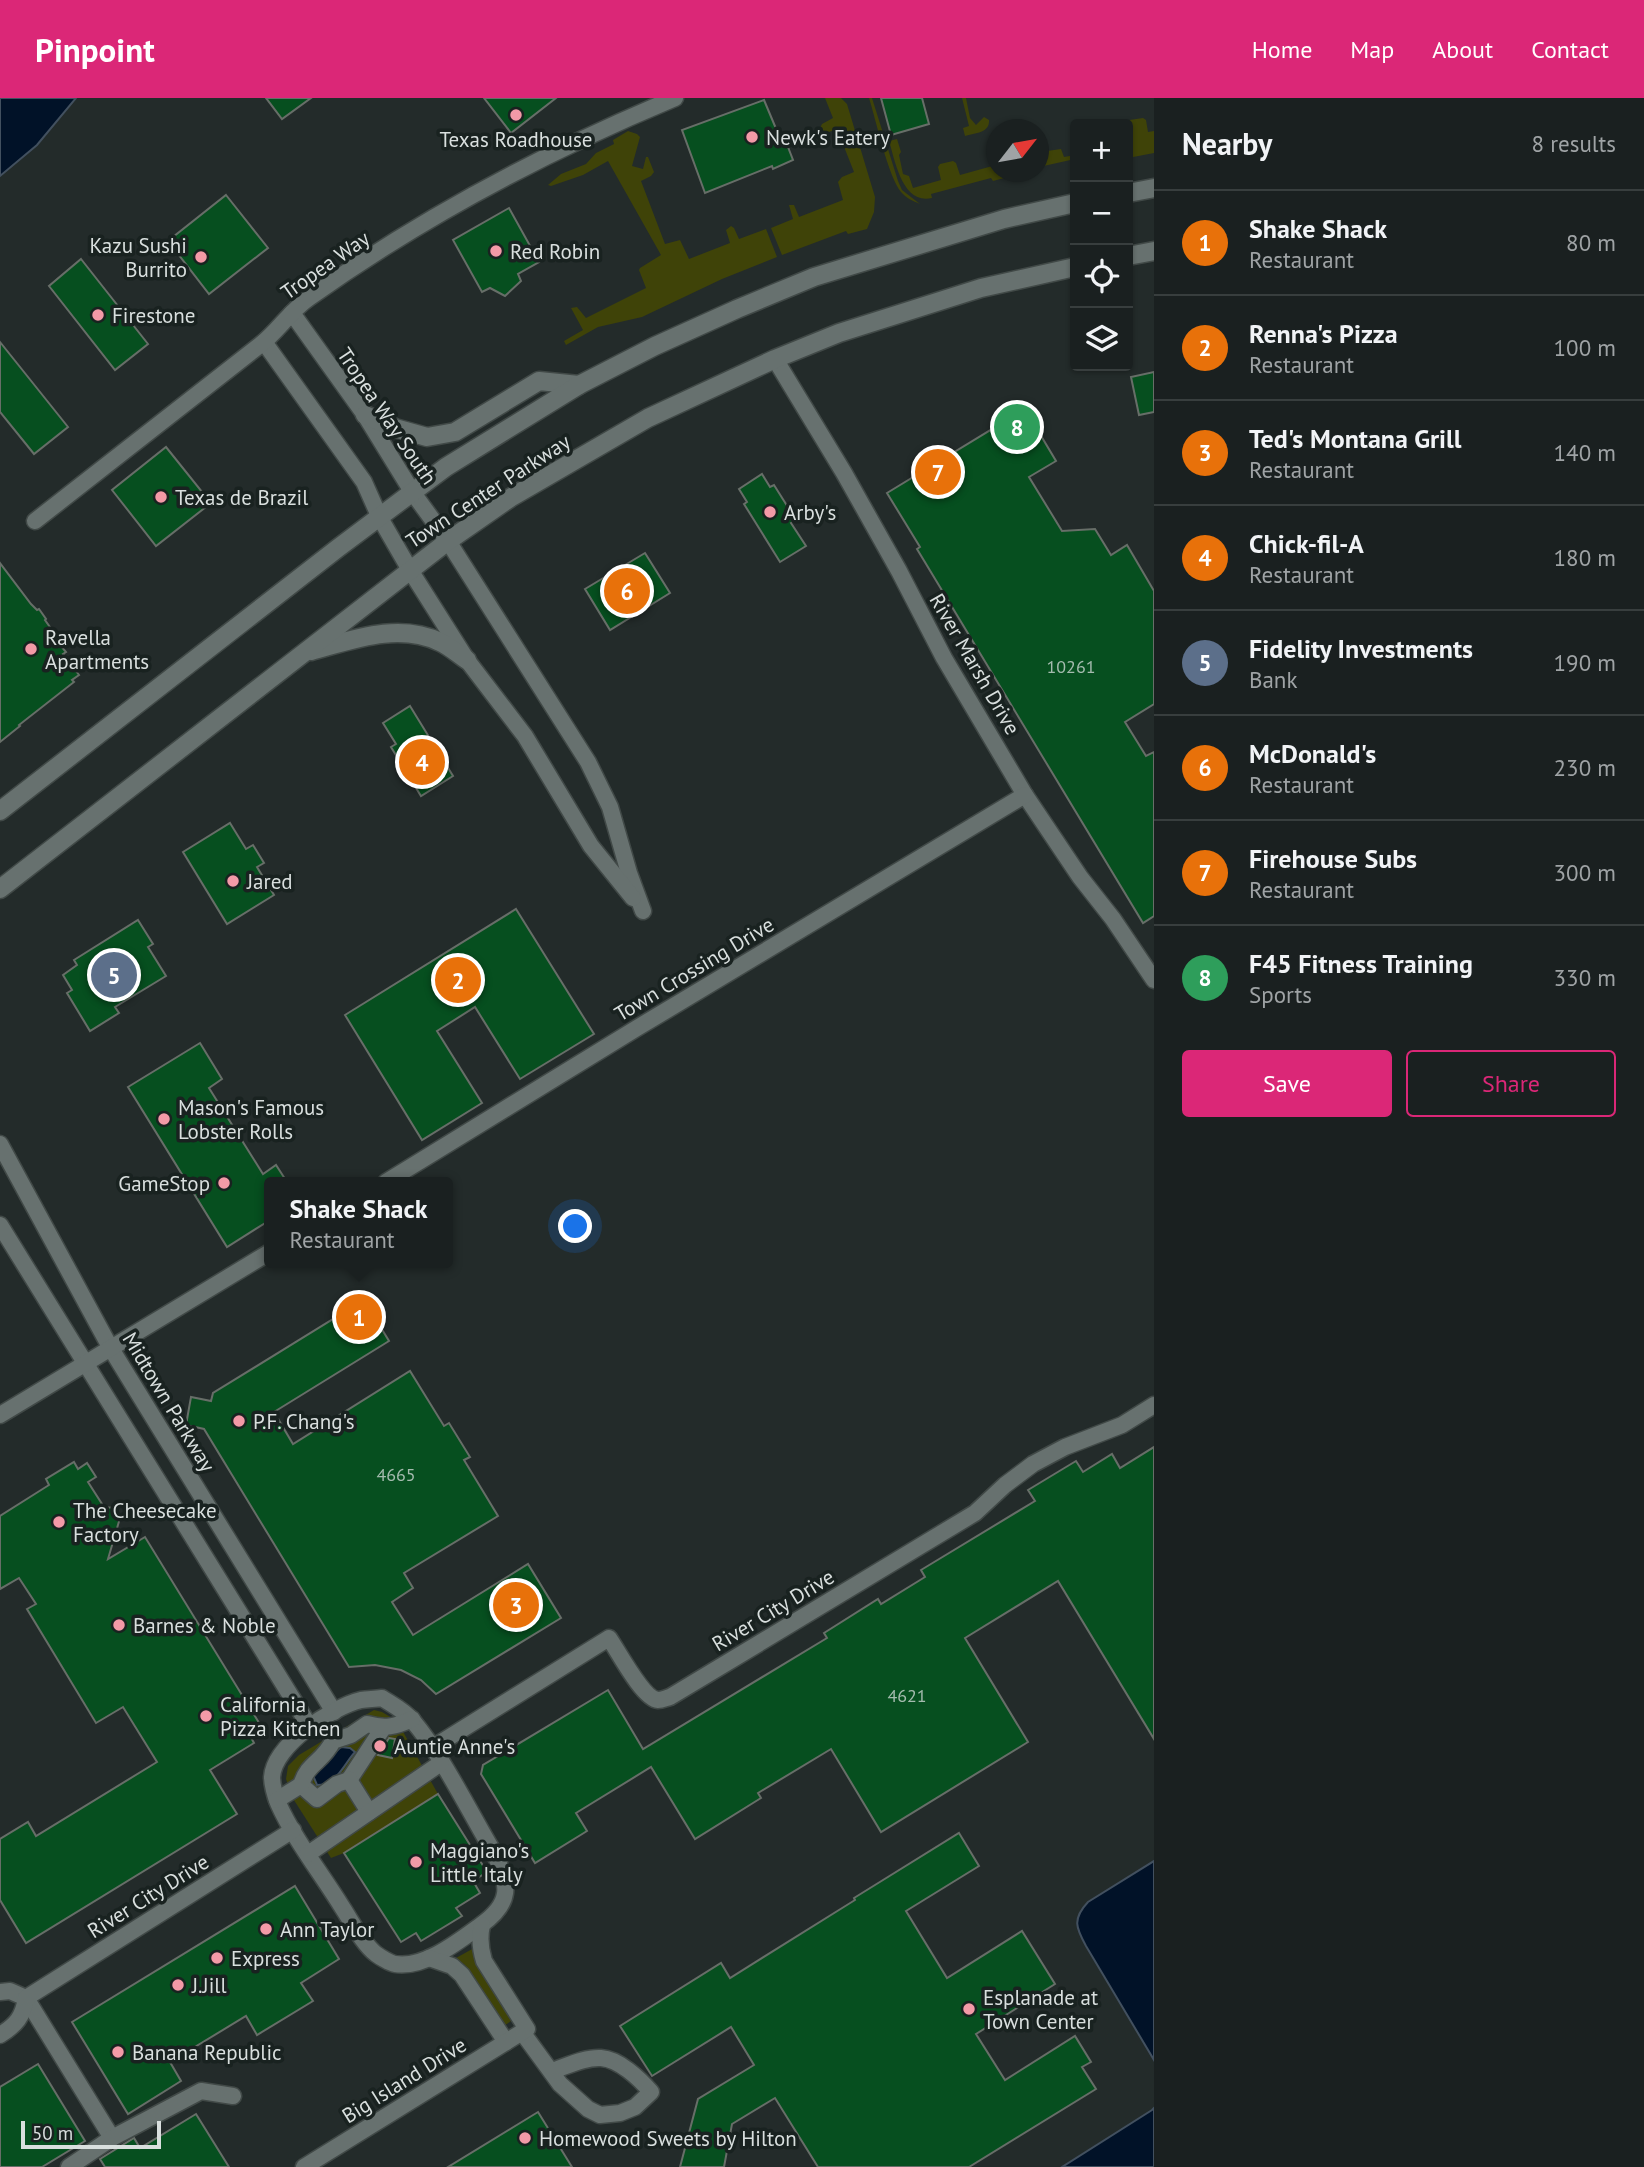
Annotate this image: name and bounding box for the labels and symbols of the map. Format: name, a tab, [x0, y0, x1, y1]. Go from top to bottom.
marker: Texas Roadhouse	[508, 107, 524, 123]
north arrow	[986, 119, 1049, 182]
place label: Newk's Eatery	[766, 124, 890, 151]
place label: Texas Roadhouse	[440, 126, 592, 153]
marker: Newk's Eatery	[744, 129, 760, 145]
street label: Tropea Way	[275, 225, 375, 305]
place label: Kazu Sushi Burrito	[90, 232, 187, 283]
place label: Red Robin	[510, 238, 600, 265]
marker: Red Robin	[488, 243, 504, 259]
marker: Kazu Sushi Burrito	[193, 249, 209, 265]
place label: Firestone	[112, 302, 195, 329]
marker: Firestone	[90, 307, 106, 323]
street label: Tropea Way South	[331, 342, 443, 490]
pin: 8	[994, 401, 1040, 453]
street label: Town Center Parkway	[401, 428, 575, 554]
pin: 7	[915, 446, 961, 498]
place label: Texas de Brazil	[175, 484, 308, 511]
marker: Texas de Brazil	[153, 489, 169, 505]
place label: Arby's	[784, 499, 836, 526]
marker: Arby's	[762, 504, 778, 520]
pin: 6	[604, 565, 650, 617]
street label: River Marsh Drive	[924, 589, 1026, 739]
place label: Ravella Apartments	[45, 624, 149, 675]
marker: Ravella Apartments	[23, 641, 39, 657]
house number: 10261	[1046, 655, 1096, 678]
pin: 4	[399, 736, 445, 788]
place label: Jared	[246, 868, 293, 895]
marker: Jared	[225, 873, 241, 889]
street label: Town Crossing Drive	[609, 911, 779, 1027]
pin: 5	[91, 949, 137, 1001]
pin: 2	[435, 954, 481, 1006]
place label: Mason's Famous Lobster Rolls	[178, 1094, 324, 1145]
marker: Mason's Famous Lobster Rolls	[156, 1111, 172, 1127]
place label: GameStop	[118, 1170, 210, 1197]
marker: GameStop	[216, 1175, 232, 1191]
your location	[558, 1209, 592, 1243]
pin: 1	[336, 1291, 382, 1343]
street label: Midtown Parkway	[117, 1327, 221, 1477]
place label: P.F. Chang's	[253, 1408, 355, 1435]
marker: P.F. Chang's	[231, 1413, 247, 1429]
house number: 4665	[376, 1463, 416, 1486]
place label: The Cheesecake Factory	[73, 1497, 217, 1548]
marker: The Cheesecake Factory	[51, 1514, 67, 1530]
street label: River City Drive	[707, 1563, 839, 1657]
pin: 3	[493, 1579, 539, 1631]
place label: Barnes & Noble	[133, 1612, 276, 1639]
marker: Barnes & Noble	[111, 1617, 127, 1633]
house number: 4621	[887, 1684, 927, 1707]
place label: California Pizza Kitchen	[220, 1691, 341, 1742]
marker: California Pizza Kitchen	[198, 1708, 214, 1724]
place label: Auntie Anne's	[394, 1733, 515, 1760]
marker: Auntie Anne's	[372, 1738, 388, 1754]
place label: Maggiano's Little Italy	[430, 1837, 529, 1888]
street label: River City Drive	[82, 1848, 214, 1944]
marker: Maggiano's Little Italy	[408, 1854, 424, 1870]
place label: Ann Taylor	[280, 1916, 374, 1943]
marker: Ann Taylor	[258, 1921, 274, 1937]
place label: Express	[231, 1945, 300, 1972]
marker: Express	[209, 1950, 225, 1966]
place label: J.Jill	[191, 1972, 227, 1999]
marker: J.Jill	[170, 1977, 186, 1993]
place label: Esplanade at Town Center	[983, 1984, 1098, 2035]
marker: Esplanade at Town Center	[961, 2001, 977, 2017]
street label: Big Island Drive	[337, 2031, 471, 2129]
place label: Banana Republic	[132, 2039, 282, 2066]
marker: Banana Republic	[110, 2044, 126, 2060]
scale bar	[21, 2118, 161, 2150]
place label: Homewood Sweets by Hilton	[539, 2125, 797, 2152]
marker: Homewood Sweets by Hilton	[517, 2130, 533, 2146]

